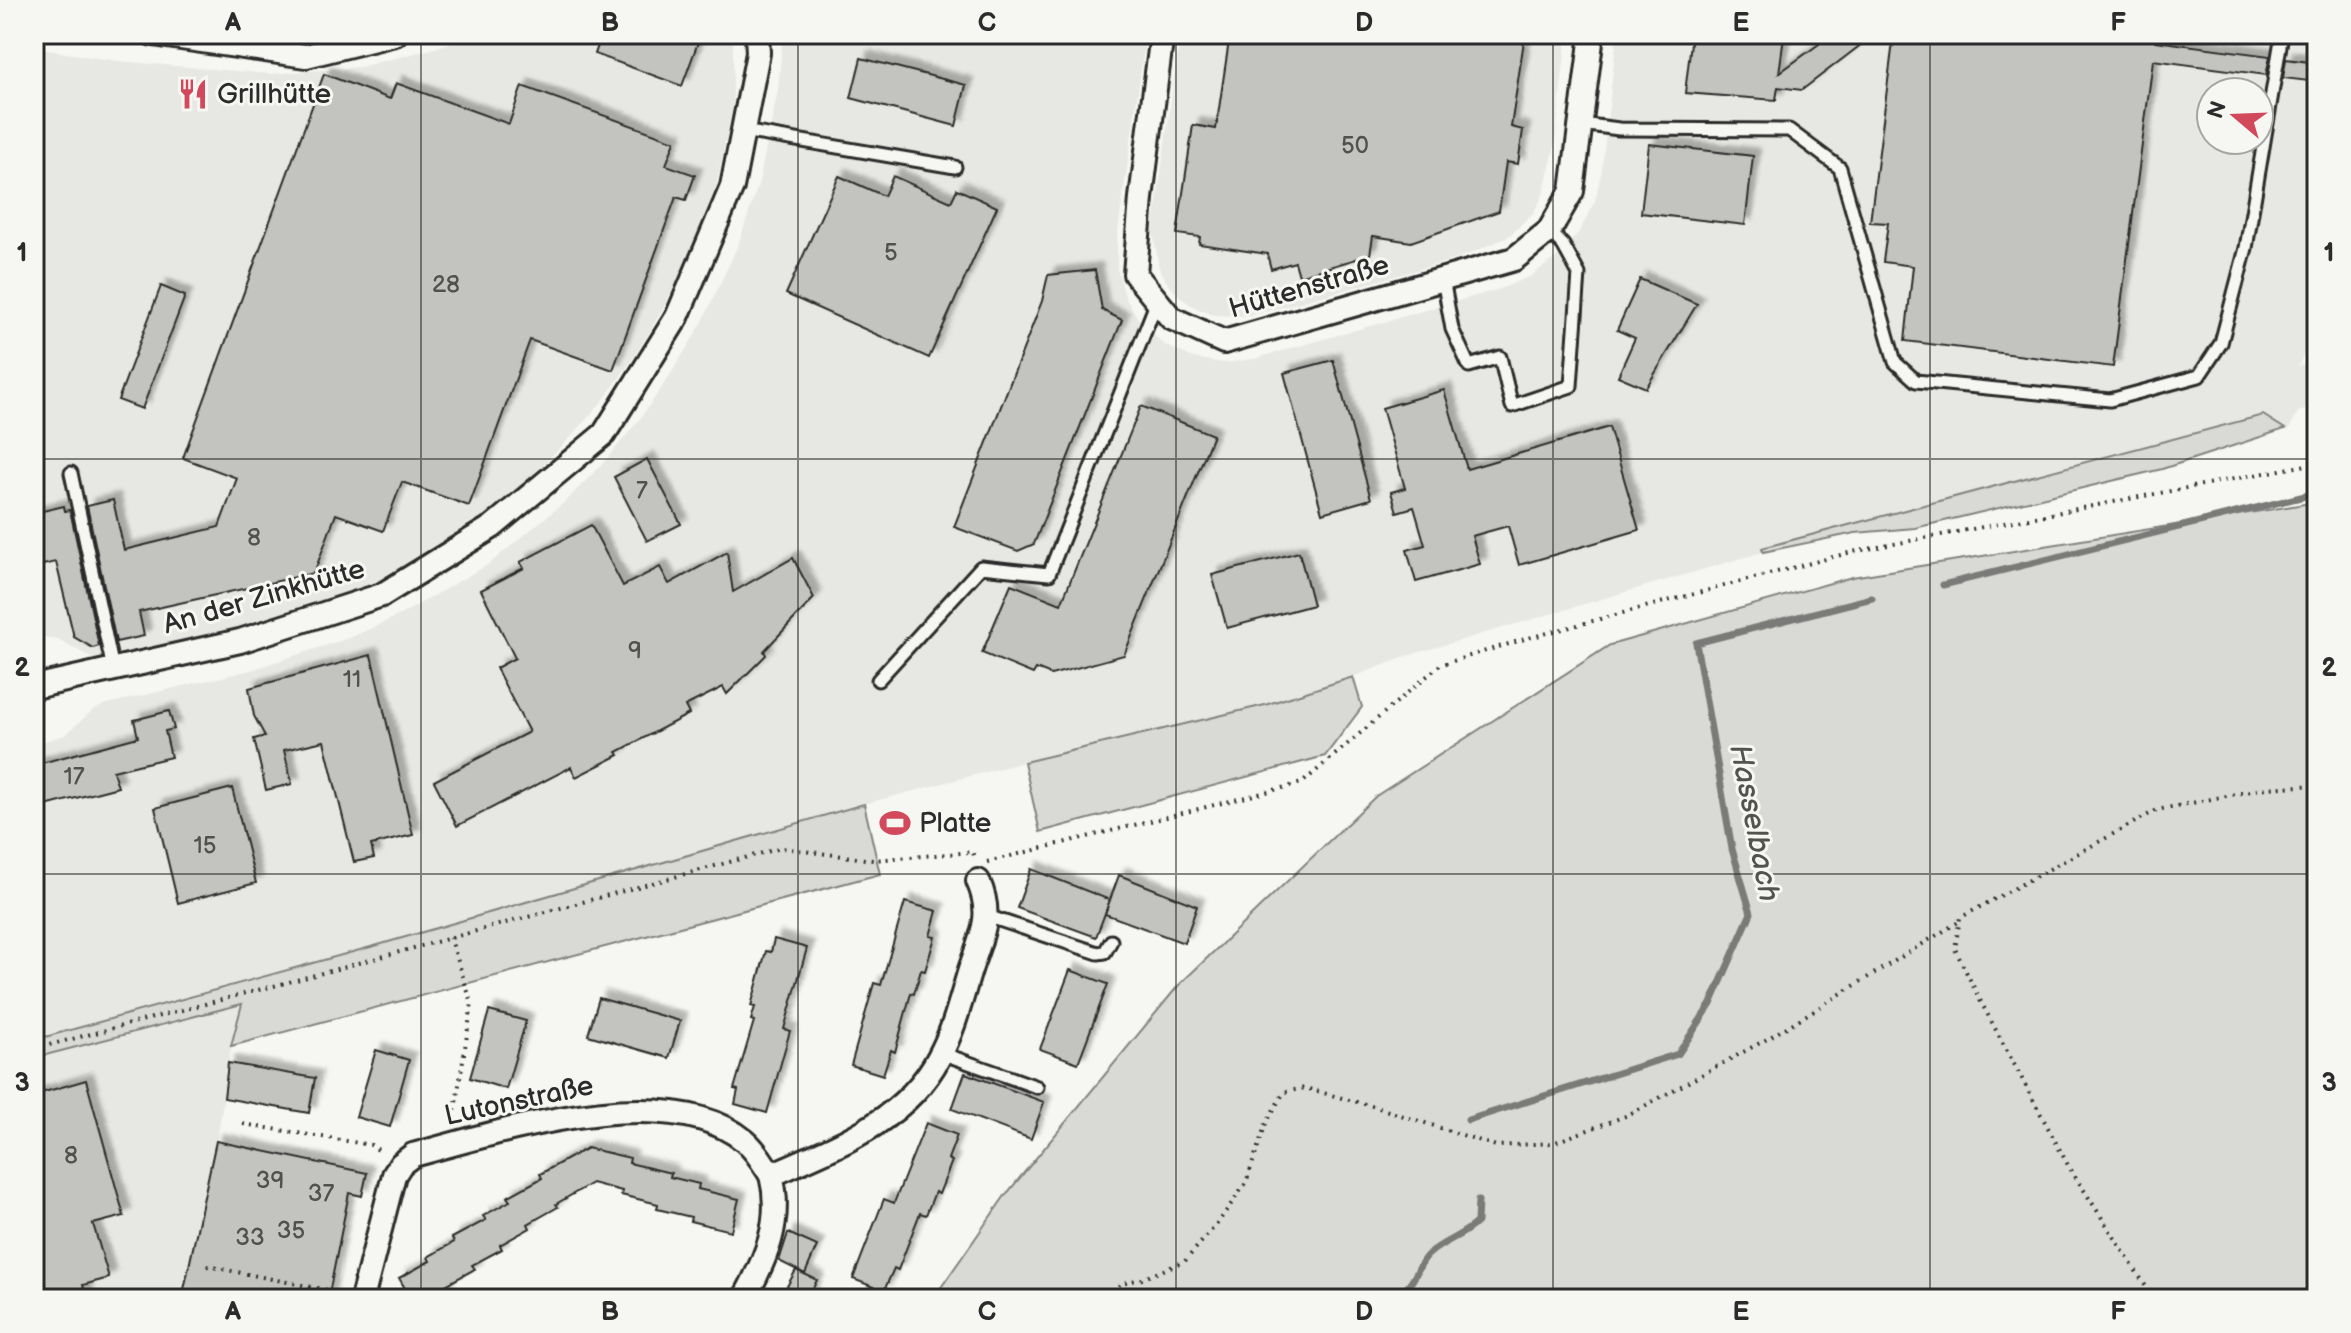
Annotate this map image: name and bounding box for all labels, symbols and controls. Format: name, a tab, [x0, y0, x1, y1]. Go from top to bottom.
text: A	[224, 8, 241, 39]
text: B	[601, 8, 619, 39]
text: C	[978, 8, 996, 39]
text: D	[1355, 8, 1373, 39]
text: E	[1733, 8, 1750, 39]
text: F	[2110, 8, 2126, 39]
north arrow	[2195, 76, 2275, 156]
restaurant icon: Grillhütte	[176, 77, 210, 111]
place label: Grillhütte	[217, 78, 331, 111]
text: N	[2202, 98, 2233, 122]
house number: 50	[1341, 131, 1369, 160]
text: 1	[17, 238, 27, 269]
house number: 5	[884, 238, 898, 267]
text: 1	[2324, 238, 2334, 269]
street label: Hüttenstraße	[1225, 248, 1393, 326]
house number: 28	[432, 270, 460, 299]
house number: 7	[636, 476, 648, 505]
house number: 8	[247, 523, 261, 552]
street label: An der Zinkhütte	[159, 552, 369, 642]
house number: 9	[628, 636, 642, 665]
text: 2	[14, 653, 30, 684]
text: 2	[2321, 653, 2337, 684]
house number: 11	[343, 665, 361, 694]
water label: Hasselbach	[1721, 741, 1787, 905]
house number: 17	[63, 762, 85, 791]
sports icon: Platte	[878, 806, 912, 840]
place label: Platte	[919, 807, 991, 840]
house number: 15	[193, 831, 217, 860]
text: 3	[14, 1068, 30, 1099]
text: 3	[2321, 1068, 2337, 1099]
street label: Lutonstraße	[442, 1069, 596, 1133]
house number: 8	[64, 1141, 78, 1170]
house number: 39	[256, 1166, 284, 1195]
house number: 37	[308, 1179, 334, 1208]
house number: 35	[277, 1216, 305, 1245]
house number: 33	[235, 1223, 265, 1252]
text: A	[224, 1297, 241, 1328]
text: B	[601, 1297, 619, 1328]
text: C	[978, 1297, 996, 1328]
text: D	[1355, 1297, 1373, 1328]
text: E	[1733, 1297, 1750, 1328]
text: F	[2110, 1297, 2126, 1328]

